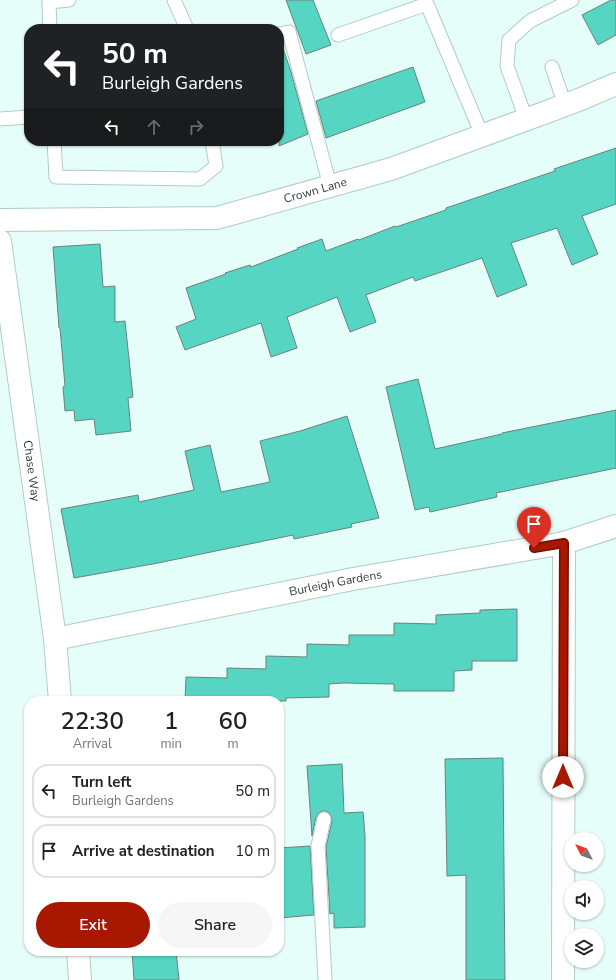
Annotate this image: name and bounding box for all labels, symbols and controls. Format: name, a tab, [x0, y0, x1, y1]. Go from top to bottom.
text: 50 m	[102, 35, 168, 73]
icon: left	[36, 40, 88, 92]
text: Burleigh Gardens	[102, 71, 243, 95]
icon: left	[101, 116, 123, 138]
icon: ahead	[143, 116, 165, 138]
icon: right	[185, 116, 207, 138]
street label: Crown Lane	[282, 174, 349, 207]
street label: Chase Way	[20, 439, 44, 503]
pin	[517, 507, 551, 548]
icon: arrive	[523, 513, 545, 535]
street label: Burleigh Gardens	[288, 566, 383, 600]
text: 22:30	[61, 705, 124, 737]
text: 1	[164, 705, 178, 737]
text: 60	[219, 705, 247, 737]
text: Arrival	[73, 735, 112, 753]
text: min	[160, 735, 182, 753]
text: m	[227, 735, 239, 753]
position arrow	[542, 756, 584, 798]
text: Turn left	[72, 772, 131, 792]
icon: left	[38, 780, 60, 802]
text: 50 m	[235, 781, 270, 801]
text: Burleigh Gardens	[72, 792, 174, 810]
north arrow	[564, 832, 604, 872]
map controls	[564, 832, 604, 968]
icon: arrive	[38, 840, 60, 862]
text: Arrive at destination	[72, 841, 215, 861]
text: 10 m	[235, 841, 270, 861]
button: sound	[564, 880, 604, 920]
button: Exit	[36, 902, 150, 948]
button: Share	[158, 902, 272, 948]
button: layers	[564, 928, 604, 968]

